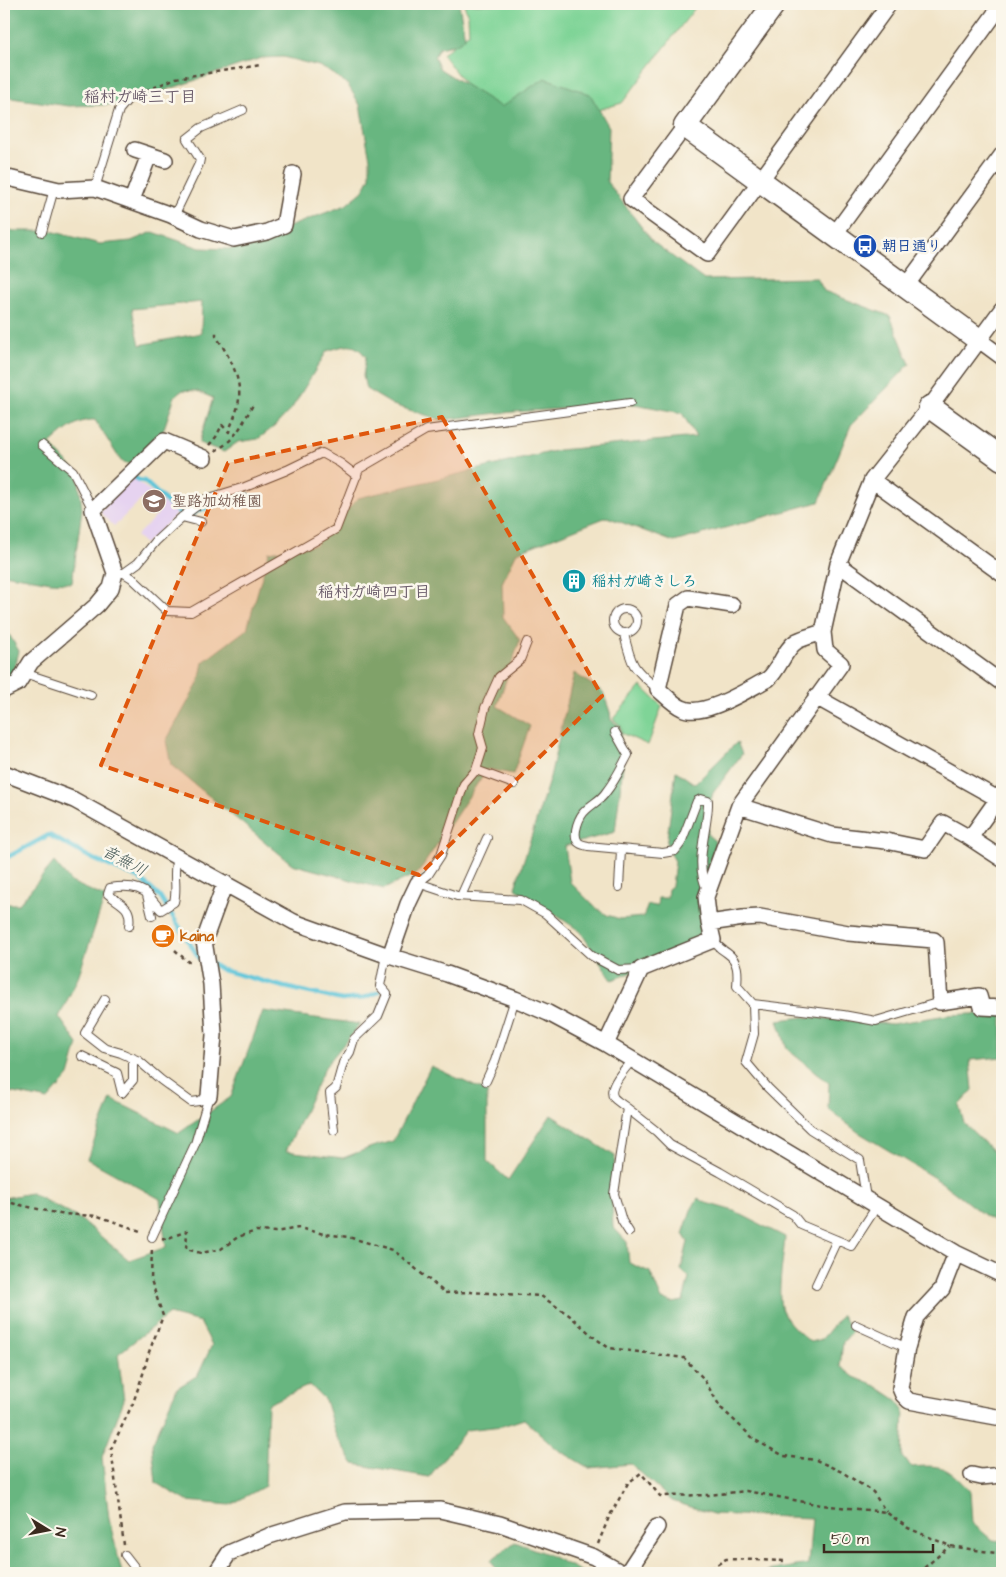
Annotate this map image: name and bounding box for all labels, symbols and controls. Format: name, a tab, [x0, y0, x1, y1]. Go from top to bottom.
district label: 稲村ガ崎三丁目	[84, 86, 196, 108]
bus stop icon: 朝日通り	[852, 233, 878, 259]
place label: 朝日通り	[882, 236, 942, 257]
school or university icon: 聖路加幼稚園	[141, 488, 167, 514]
place label: 聖路加幼稚園	[172, 491, 262, 512]
building icon: 稲村ガ崎きしろ	[561, 568, 587, 594]
place label: 稲村ガ崎きしろ	[592, 571, 697, 592]
district label: 稲村ガ崎四丁目	[318, 581, 430, 603]
water label: 音無川	[98, 840, 151, 882]
cafe icon: kaina	[150, 923, 176, 949]
place label: kaina	[180, 926, 215, 947]
north arrow	[22, 1504, 72, 1554]
scale bar	[824, 1522, 932, 1554]
text: N	[49, 1526, 70, 1538]
text: 50 m	[831, 1529, 869, 1550]

